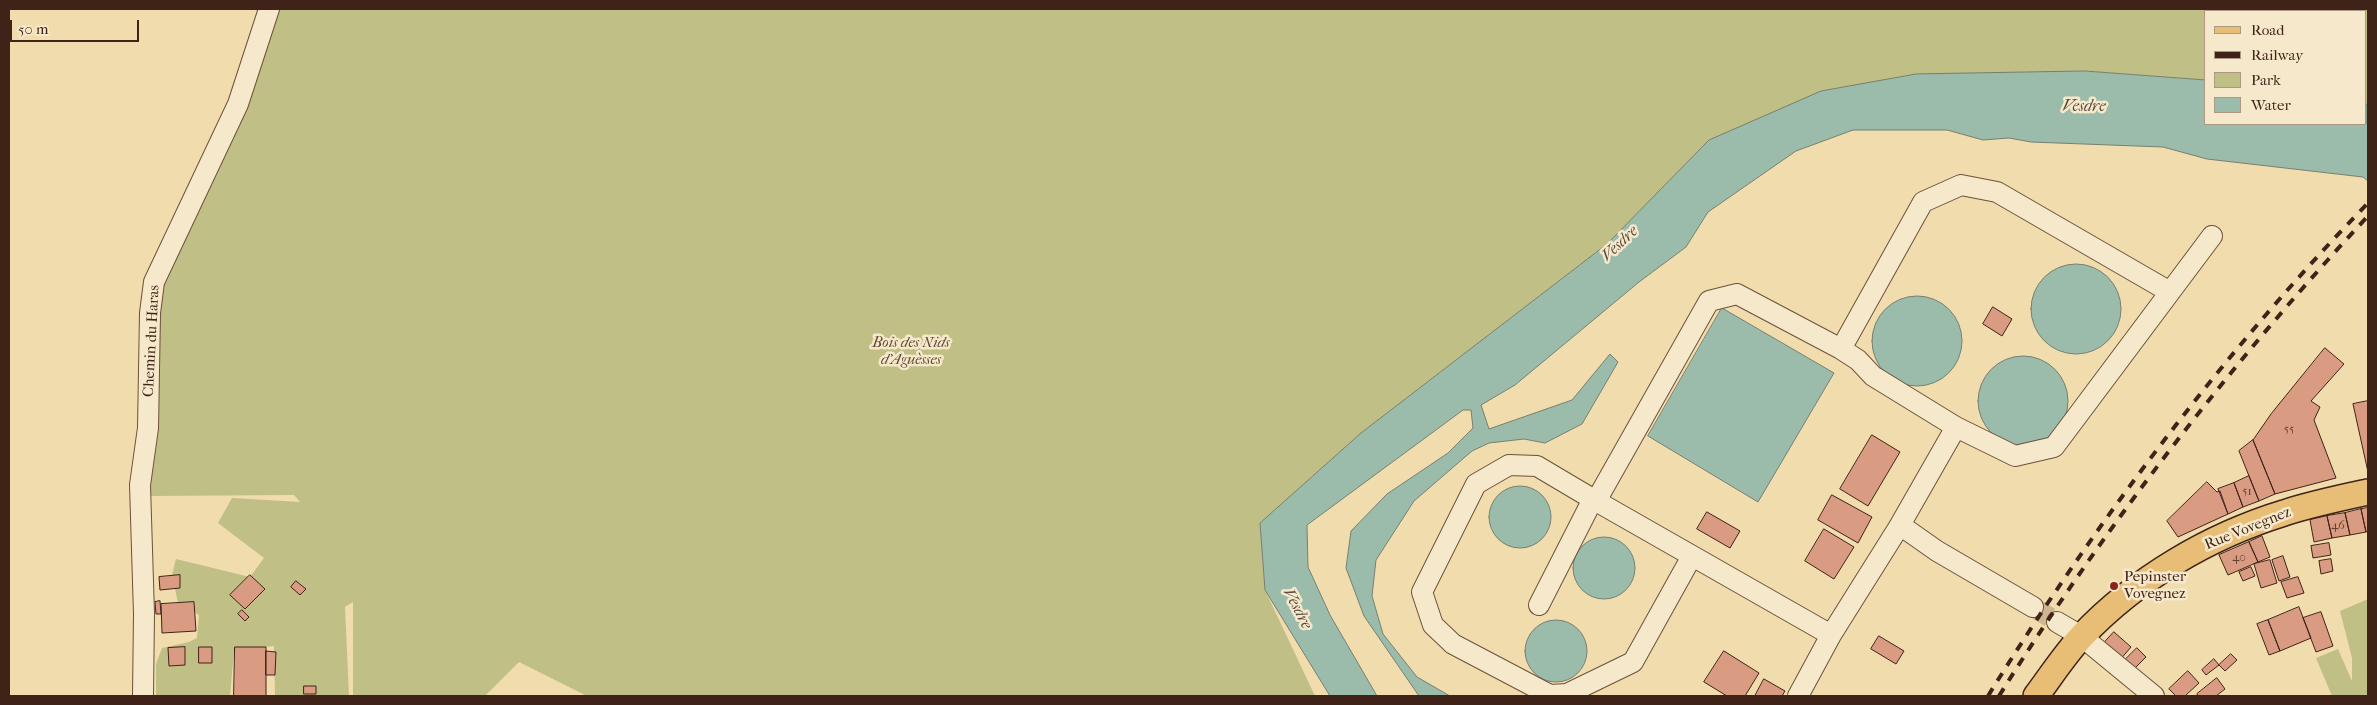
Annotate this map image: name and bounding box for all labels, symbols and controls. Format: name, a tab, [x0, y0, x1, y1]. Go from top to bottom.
scale bar	[12, 10, 141, 42]
legend	[2204, 10, 2367, 125]
text: 50 m	[18, 20, 48, 38]
text: Road	[2251, 21, 2284, 39]
text: Railway	[2251, 46, 2303, 64]
text: Park	[2251, 71, 2281, 89]
text: Water	[2251, 96, 2291, 114]
water label: Vesdre	[2062, 97, 2106, 117]
water label: Vesdre	[1598, 222, 1642, 266]
street label: Chemin du Haras	[140, 285, 164, 397]
park label: Bois des Nids d'Aguèsses	[872, 334, 950, 369]
house number: 55	[2284, 423, 2294, 437]
house number: 51	[2242, 485, 2252, 499]
street label: Rue Vovegnez	[2202, 504, 2294, 554]
house number: 46	[2331, 519, 2345, 533]
house number: 40	[2232, 551, 2246, 565]
place label: Pepinster Vovegnez	[2124, 568, 2186, 603]
marker: Pepinster Vovegnez	[2108, 580, 2120, 592]
water label: Vesdre	[1278, 585, 1316, 633]

